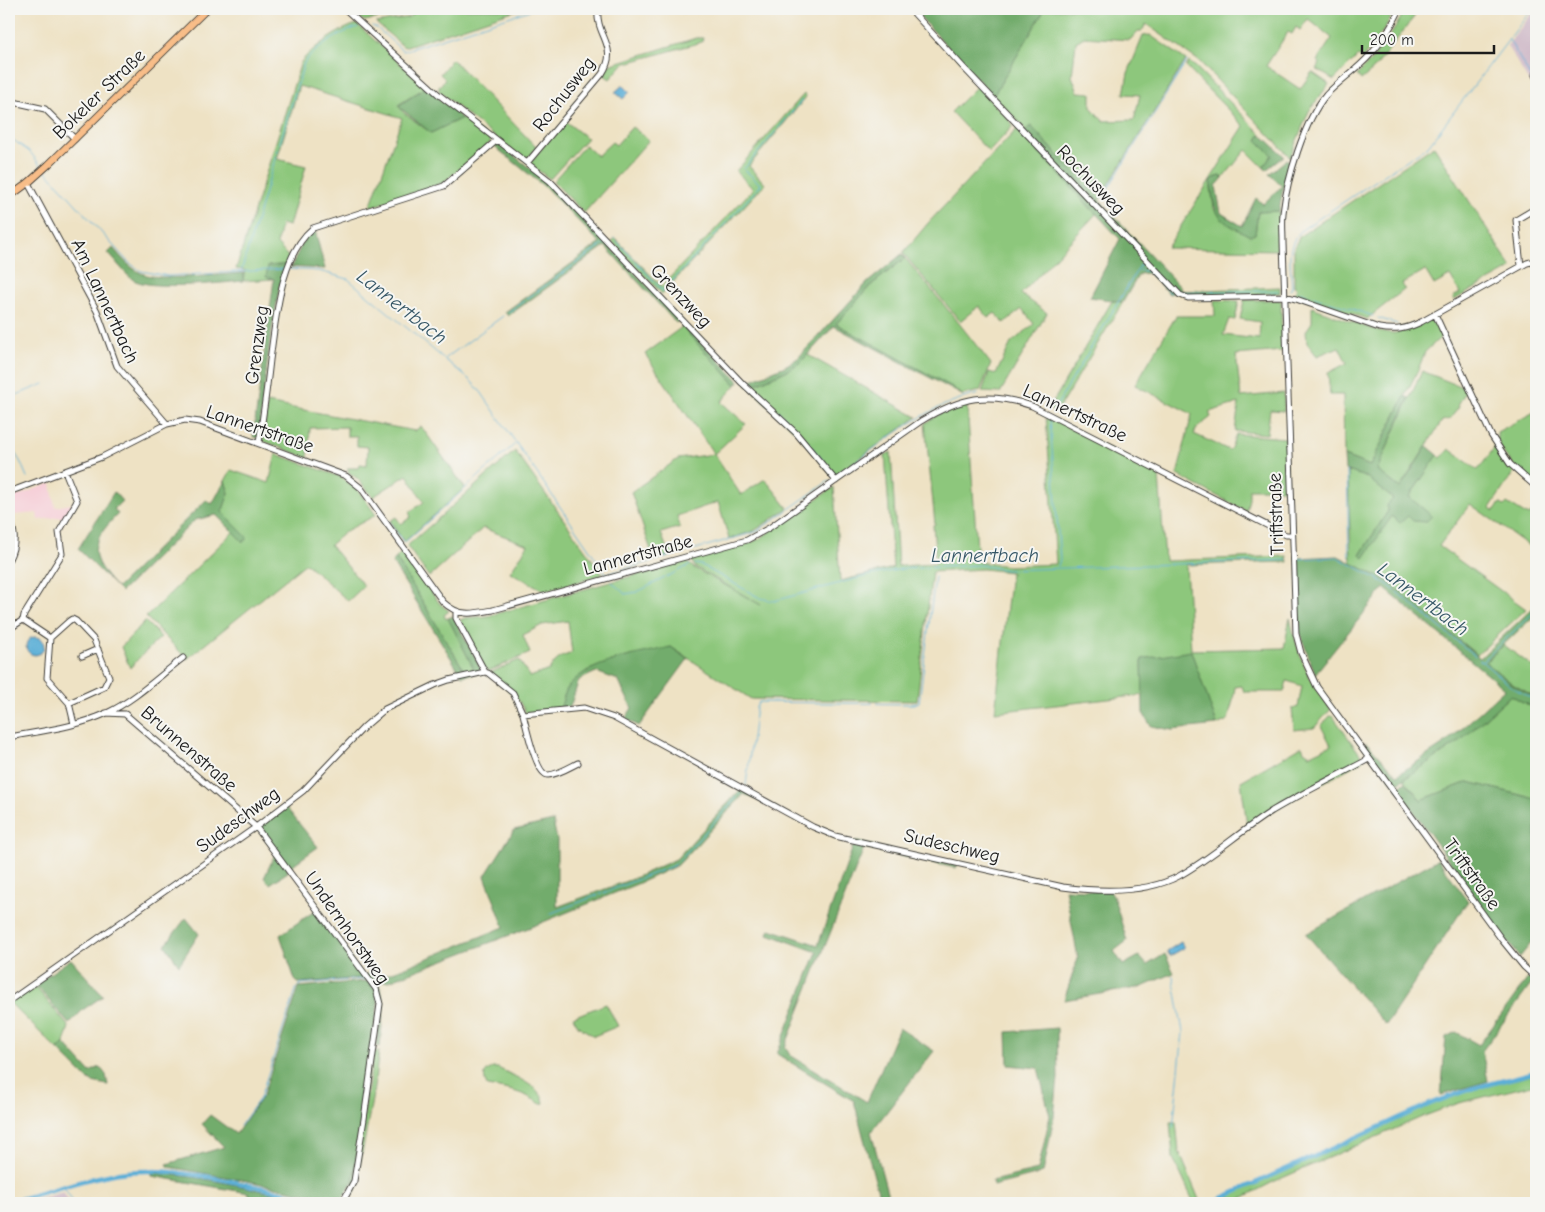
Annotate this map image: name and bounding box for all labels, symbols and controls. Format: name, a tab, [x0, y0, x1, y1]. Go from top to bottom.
scale bar	[1362, 22, 1495, 54]
text: 200 m	[1370, 31, 1414, 49]
street label: Bokeler Straße	[48, 44, 150, 144]
street label: Rochusweg	[528, 52, 600, 136]
street label: Rochusweg	[1052, 140, 1130, 220]
street label: Am Lannertbach	[67, 235, 143, 367]
street label: Grenzweg	[646, 259, 716, 333]
water label: Lannertbach	[352, 265, 452, 349]
street label: Grenzweg	[241, 304, 273, 386]
street label: Lannertstraße	[1019, 379, 1131, 447]
street label: Lannertstraße	[203, 400, 317, 458]
street label: Triftstraße	[1264, 472, 1288, 556]
street label: Lannertstraße	[581, 530, 695, 580]
water label: Lannertbach	[931, 544, 1039, 567]
water label: Lannertbach	[1373, 557, 1473, 641]
street label: Brunnenstraße	[137, 701, 241, 797]
street label: Sudeschweg	[192, 782, 284, 858]
street label: Sudeschweg	[902, 824, 1002, 868]
street label: Triftstraße	[1439, 834, 1505, 914]
street label: Undernhorstweg	[300, 867, 394, 989]

